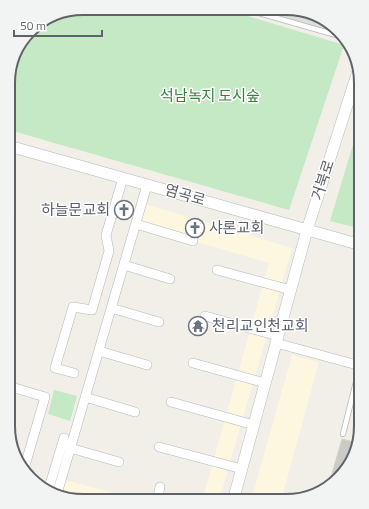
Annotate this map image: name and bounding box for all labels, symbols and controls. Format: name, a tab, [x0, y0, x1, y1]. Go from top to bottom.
scale bar	[14, 12, 102, 38]
text: 50 m	[20, 16, 46, 35]
park label: 석남녹지 도시숲	[160, 84, 260, 107]
street label: 거북로	[305, 157, 340, 203]
street label: 염곡로	[162, 178, 208, 211]
place label: 하늘문교회	[41, 198, 110, 221]
church icon: 하늘문교회	[113, 199, 135, 221]
place label: 샤론교회	[209, 216, 264, 239]
church icon: 샤론교회	[184, 217, 206, 239]
place label: 천리교인천교회	[212, 314, 309, 337]
temple icon: 천리교인천교회	[187, 315, 209, 337]

